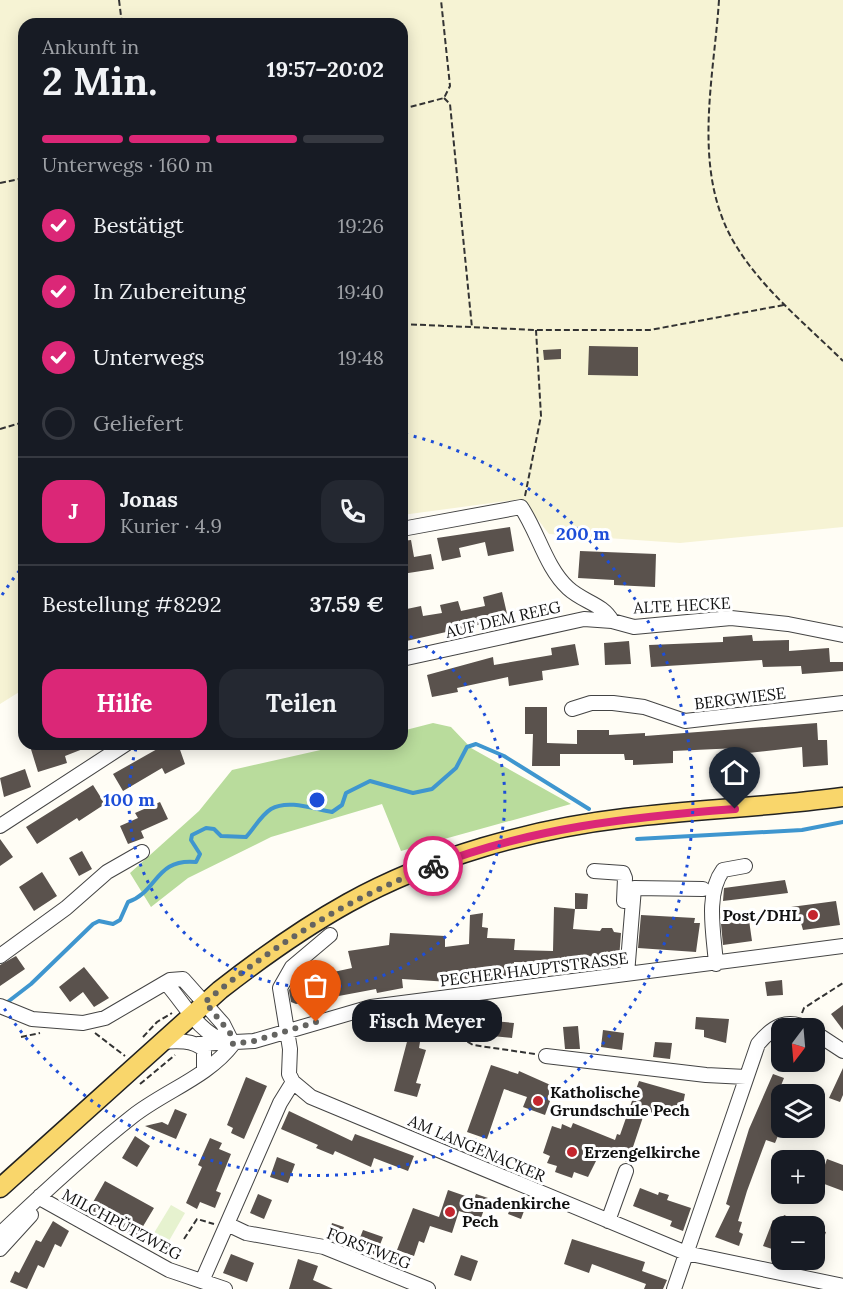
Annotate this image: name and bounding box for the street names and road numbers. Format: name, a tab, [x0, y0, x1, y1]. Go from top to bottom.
street label: ALTE HECKE	[632, 592, 731, 618]
street label: AUF DEM REEG	[443, 596, 562, 642]
street label: BERGWIESE	[693, 682, 787, 714]
street label: PECHER HAUPTSTRASSE	[439, 948, 629, 990]
street label: AM LANGENACKER	[405, 1110, 549, 1186]
street label: MILCHPÜTZWEG	[59, 1184, 185, 1264]
street label: FORSTWEG	[324, 1223, 414, 1273]

